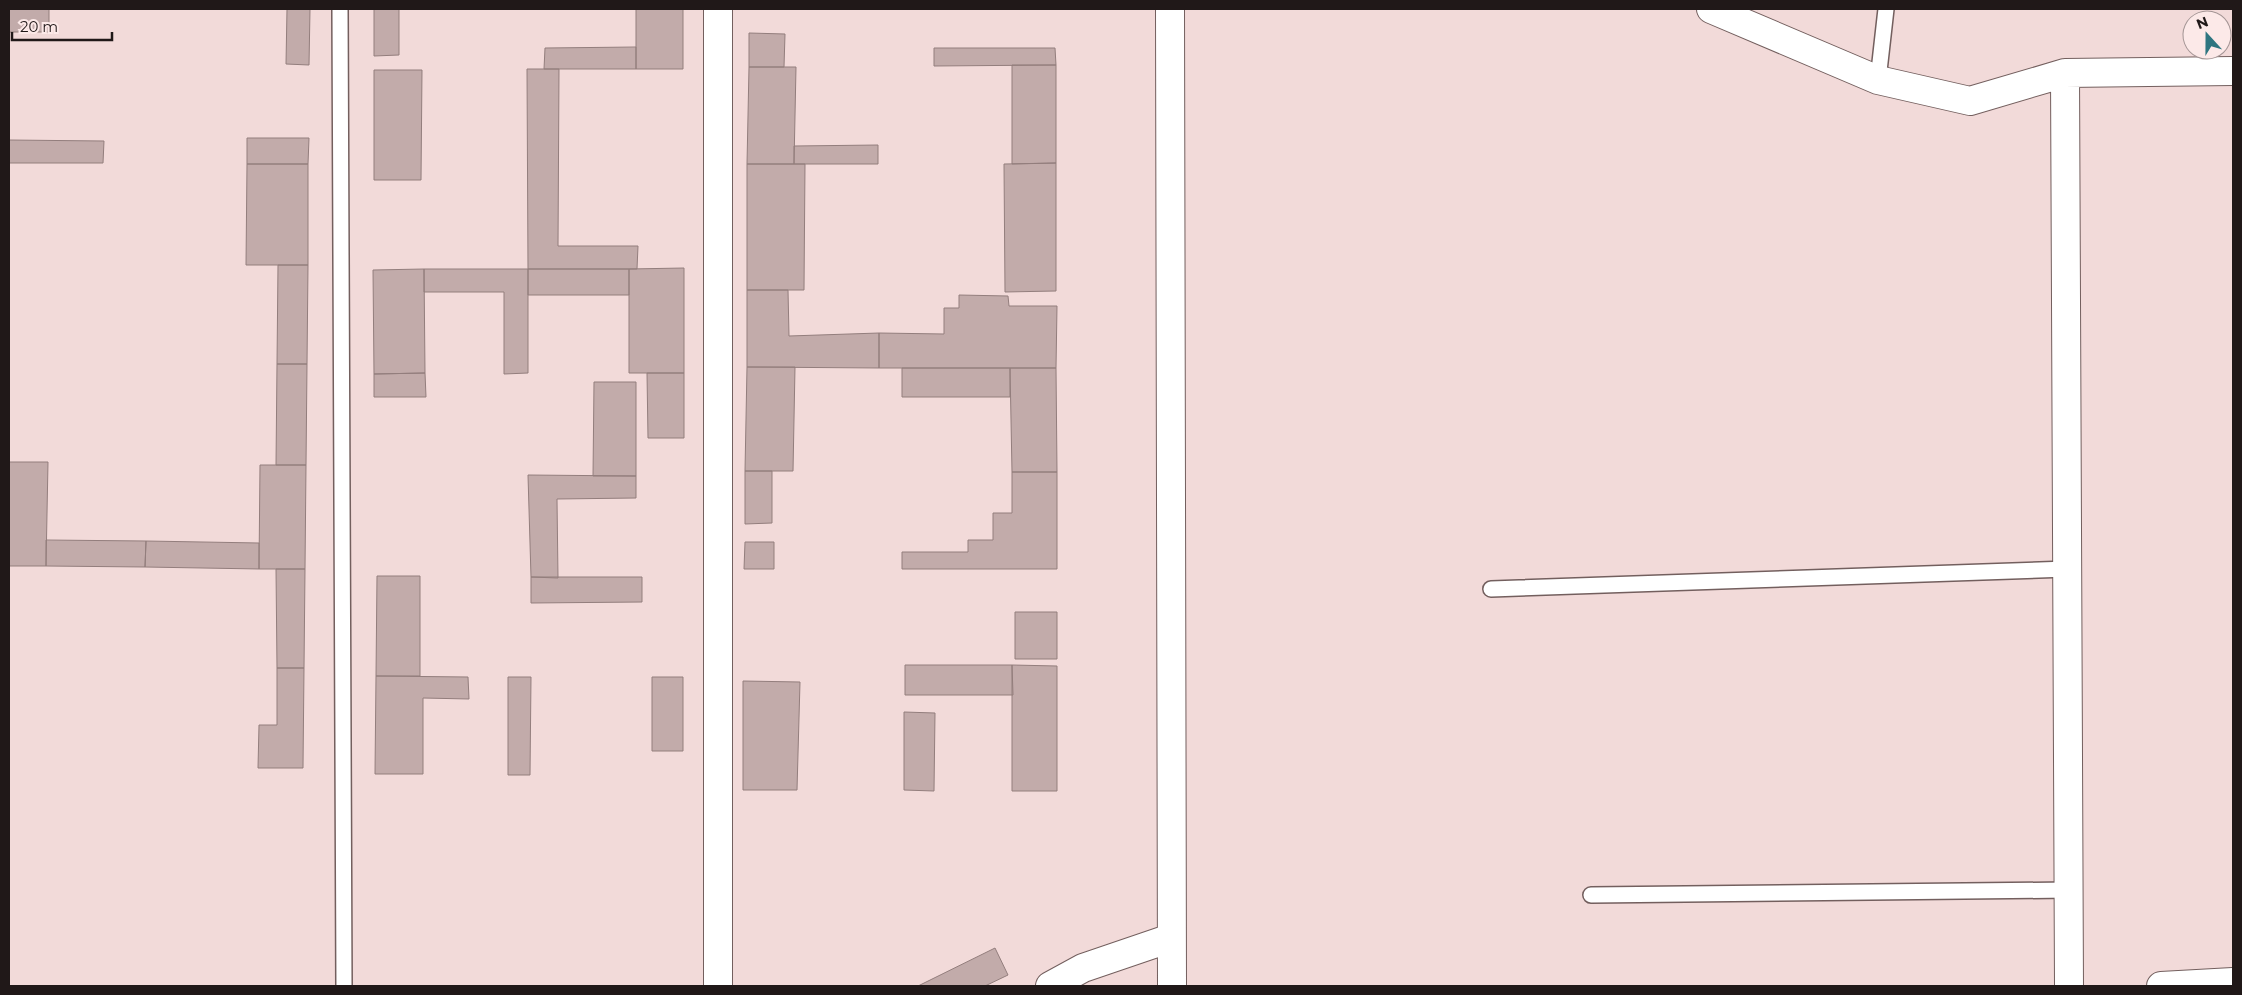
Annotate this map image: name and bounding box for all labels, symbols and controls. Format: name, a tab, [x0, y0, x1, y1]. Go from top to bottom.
scale bar	[12, 10, 112, 42]
north arrow	[2182, 10, 2232, 60]
text: N	[2194, 12, 2211, 33]
text: 20 m	[20, 17, 58, 36]

